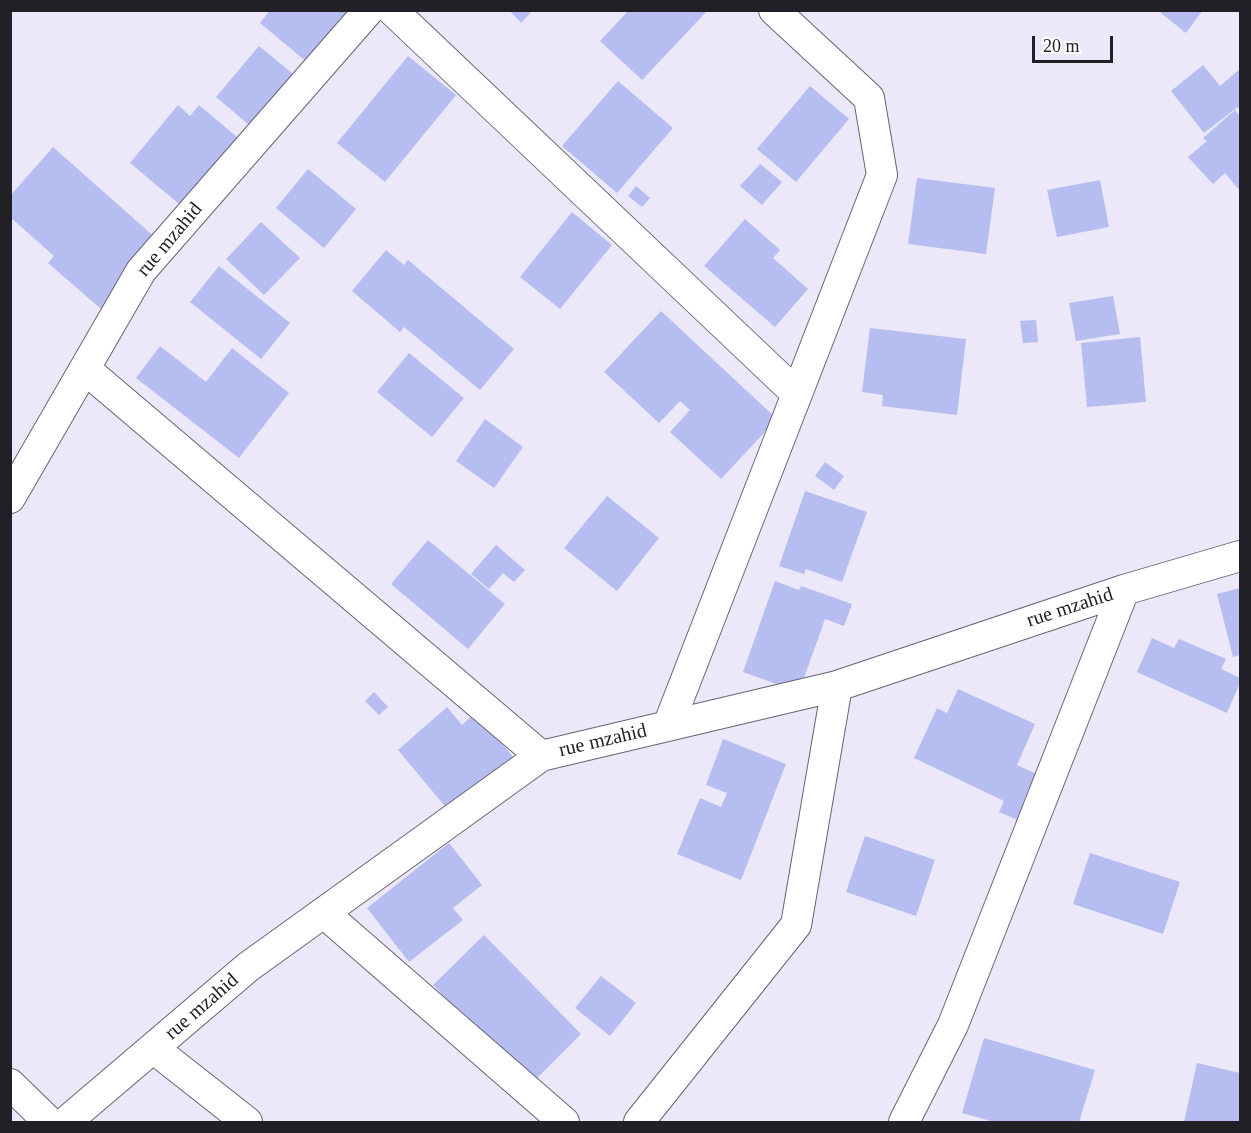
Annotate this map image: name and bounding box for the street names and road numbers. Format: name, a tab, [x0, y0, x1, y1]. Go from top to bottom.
street label: rue mzahid	[132, 198, 208, 282]
street label: rue mzahid	[1024, 583, 1116, 633]
street label: rue mzahid	[557, 719, 649, 763]
street label: rue mzahid	[160, 969, 244, 1045]

